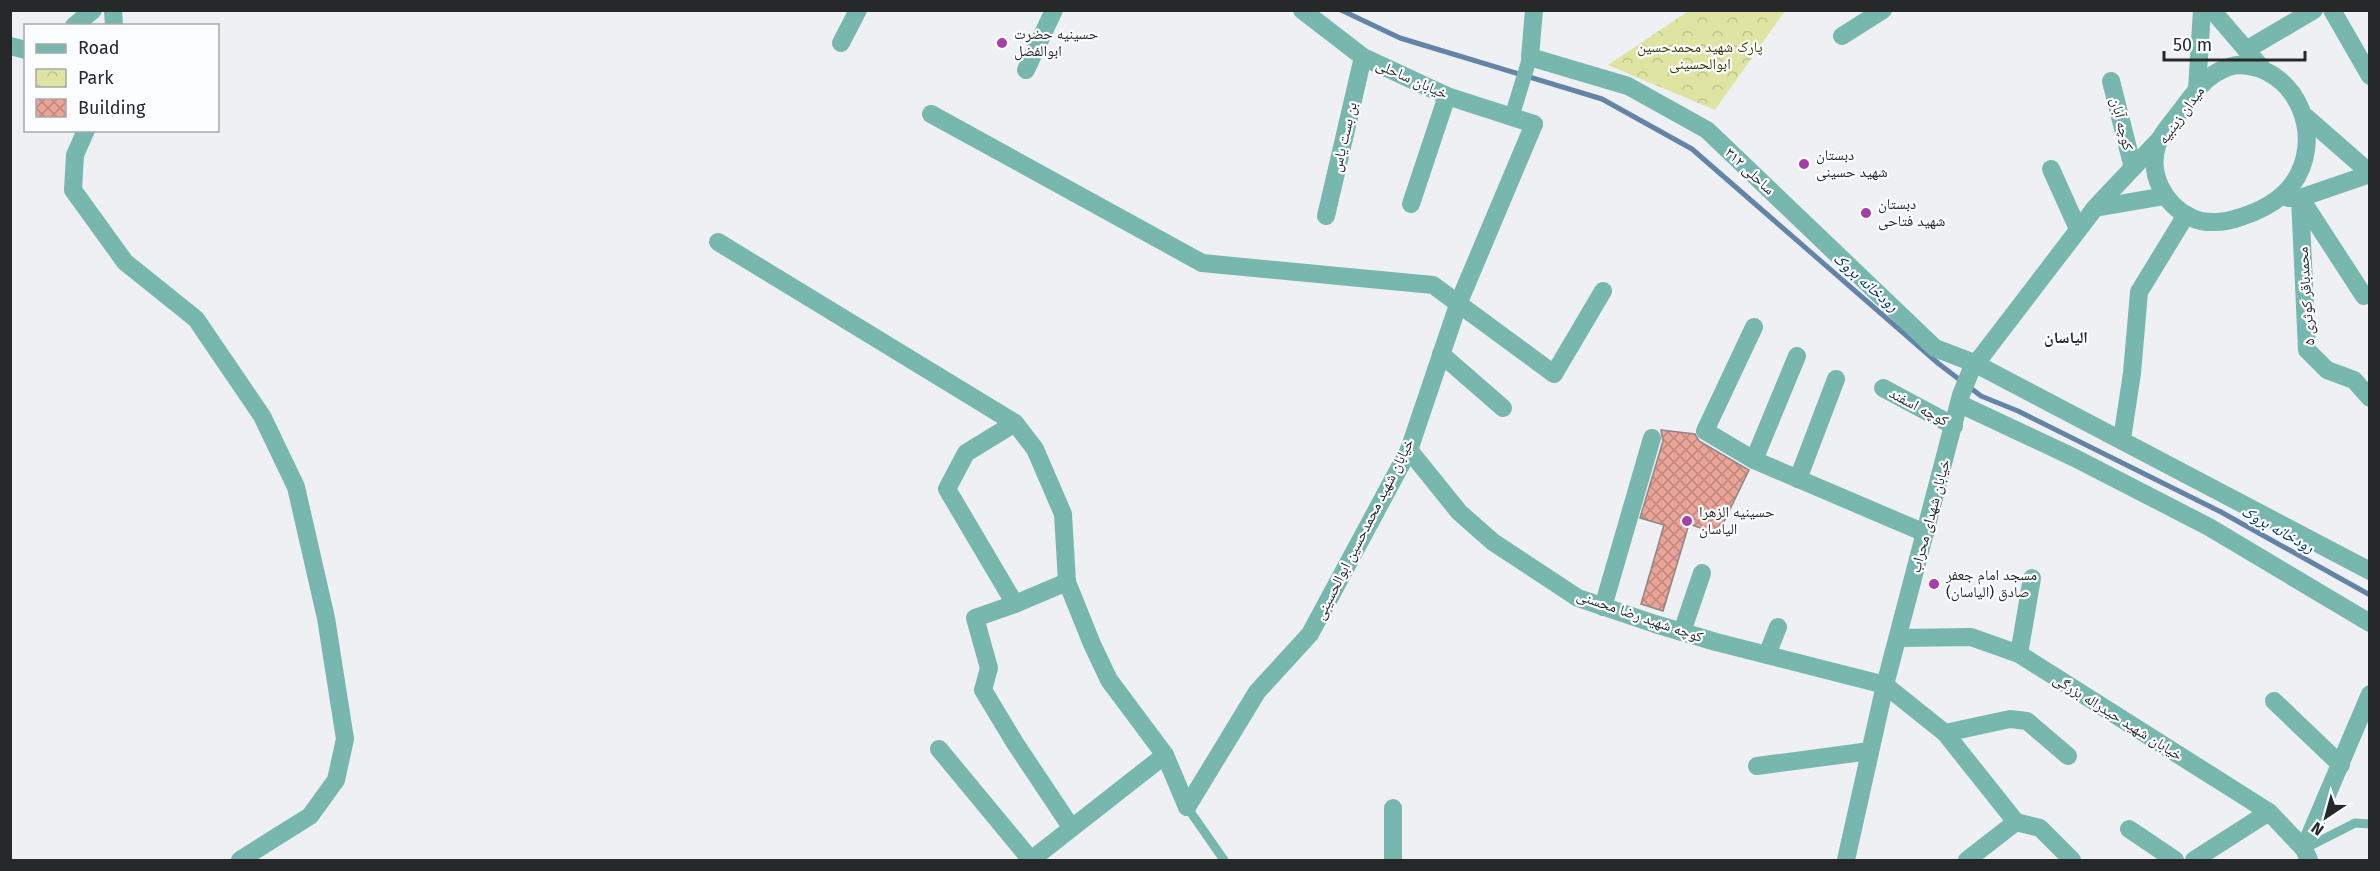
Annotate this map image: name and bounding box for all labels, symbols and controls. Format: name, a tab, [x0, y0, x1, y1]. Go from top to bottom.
legend	[24, 24, 219, 132]
scale bar	[2164, 24, 2305, 62]
place label: حسینیه حضرت ابوالفضل	[1014, 25, 1099, 61]
text: 50 m	[2173, 34, 2212, 56]
marker: حسینیه حضرت ابوالفضل	[995, 36, 1009, 50]
text: Road	[78, 37, 120, 59]
park label: پارک شهید محمدحسین ابوالحسینی	[1637, 38, 1763, 74]
street label: خیابان ساحلی	[1373, 55, 1451, 104]
text: Park	[78, 67, 114, 89]
street label: میدان زینبیه	[2154, 82, 2209, 148]
street label: کوچه آبان	[2106, 96, 2137, 153]
text: Building	[78, 97, 146, 119]
street label: بن بست یاس	[1327, 100, 1362, 174]
street label: ساحلی ۳۱۲	[1721, 143, 1779, 199]
place label: دبستان شهید حسینی	[1816, 146, 1888, 182]
marker: دبستان شهید حسینی	[1797, 157, 1811, 171]
place label: دبستان شهید فتاحی	[1878, 195, 1946, 231]
marker: دبستان شهید فتاحی	[1859, 206, 1873, 220]
street label: محمدباقر کوثری ۵	[2294, 246, 2319, 346]
water label: رودخانه بروک	[1830, 249, 1902, 315]
district label: الیاسان	[2044, 328, 2088, 347]
street label: کوچه اسفند	[1886, 384, 1952, 430]
street label: خیابان شهید محمدحسین ابوالحسینی	[1310, 435, 1419, 623]
street label: خیابان شهدای محراب	[1906, 457, 1955, 575]
water label: رودخانه بروک	[2238, 501, 2318, 557]
place label: حسینیه الزهرا الیاسان	[1699, 503, 1775, 539]
marker: حسینیه الزهرا الیاسان	[1680, 514, 1694, 528]
place label: مسجد امام جعفر صادق (الیاسان)	[1945, 566, 2037, 602]
marker: مسجد امام جعفر صادق (الیاسان)	[1927, 577, 1941, 591]
street label: کوچه شهید رضا محسنی	[1574, 586, 1706, 647]
street label: خیابان شهید حیدراله بزرگی	[2049, 670, 2186, 765]
north arrow	[2296, 787, 2356, 847]
text: N	[2308, 818, 2327, 840]

